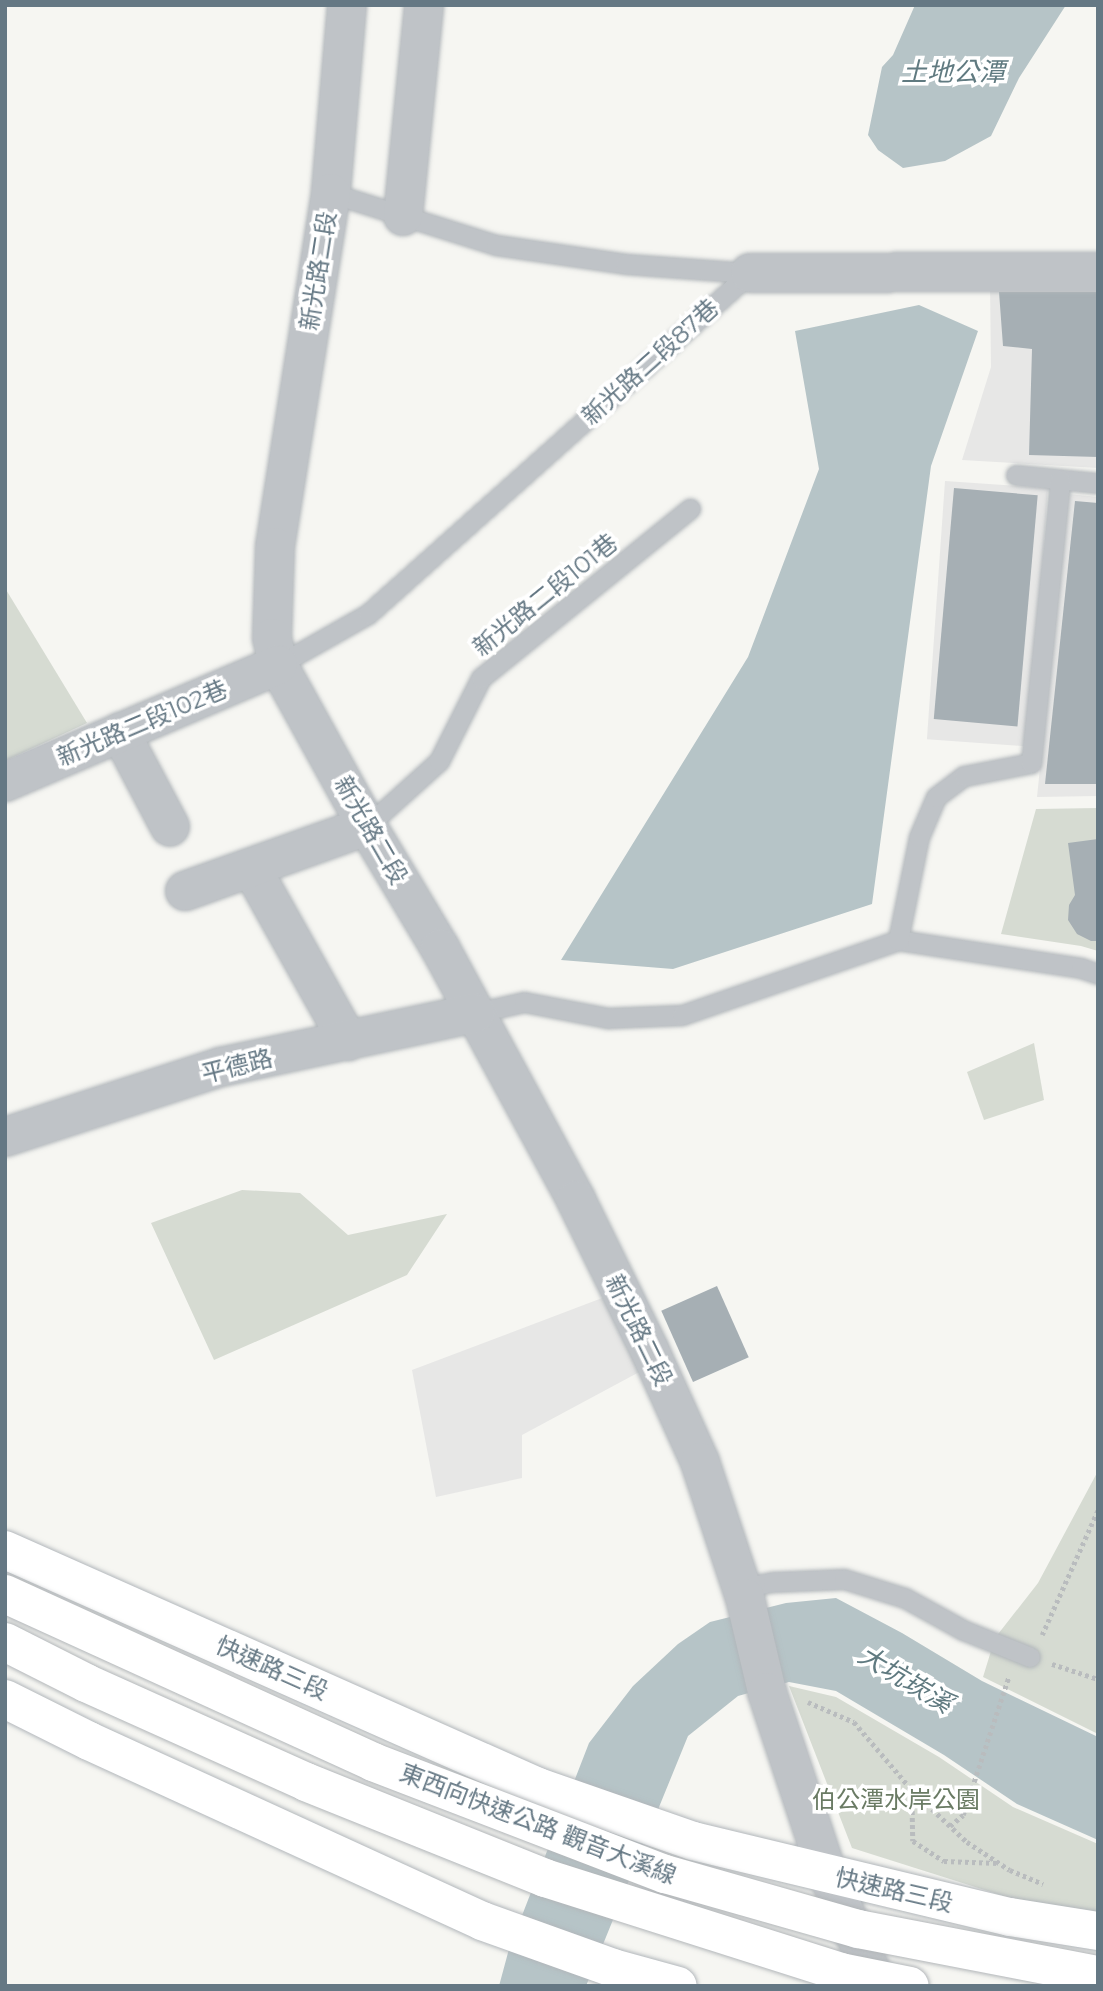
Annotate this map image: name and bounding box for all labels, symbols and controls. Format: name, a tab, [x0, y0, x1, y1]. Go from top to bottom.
water label: 土地公潭	[901, 57, 1005, 89]
street label: 新光路二段	[294, 209, 342, 333]
street label: 新光路二段87巷	[576, 293, 724, 431]
street label: 新光路二段101巷	[467, 528, 623, 662]
street label: 新光路二段102巷	[53, 674, 231, 772]
street label: 新光路二段	[329, 771, 413, 889]
street label: 平德路	[199, 1043, 275, 1089]
street label: 新光路二段	[600, 1270, 678, 1390]
street label: 快速路三段	[211, 1630, 333, 1706]
water label: 大坑崁溪	[852, 1640, 958, 1720]
street label: 東西向快速公路 觀音大溪線	[395, 1758, 681, 1890]
park label: 伯公潭水岸公園	[812, 1786, 980, 1814]
street label: 快速路三段	[832, 1862, 956, 1918]

